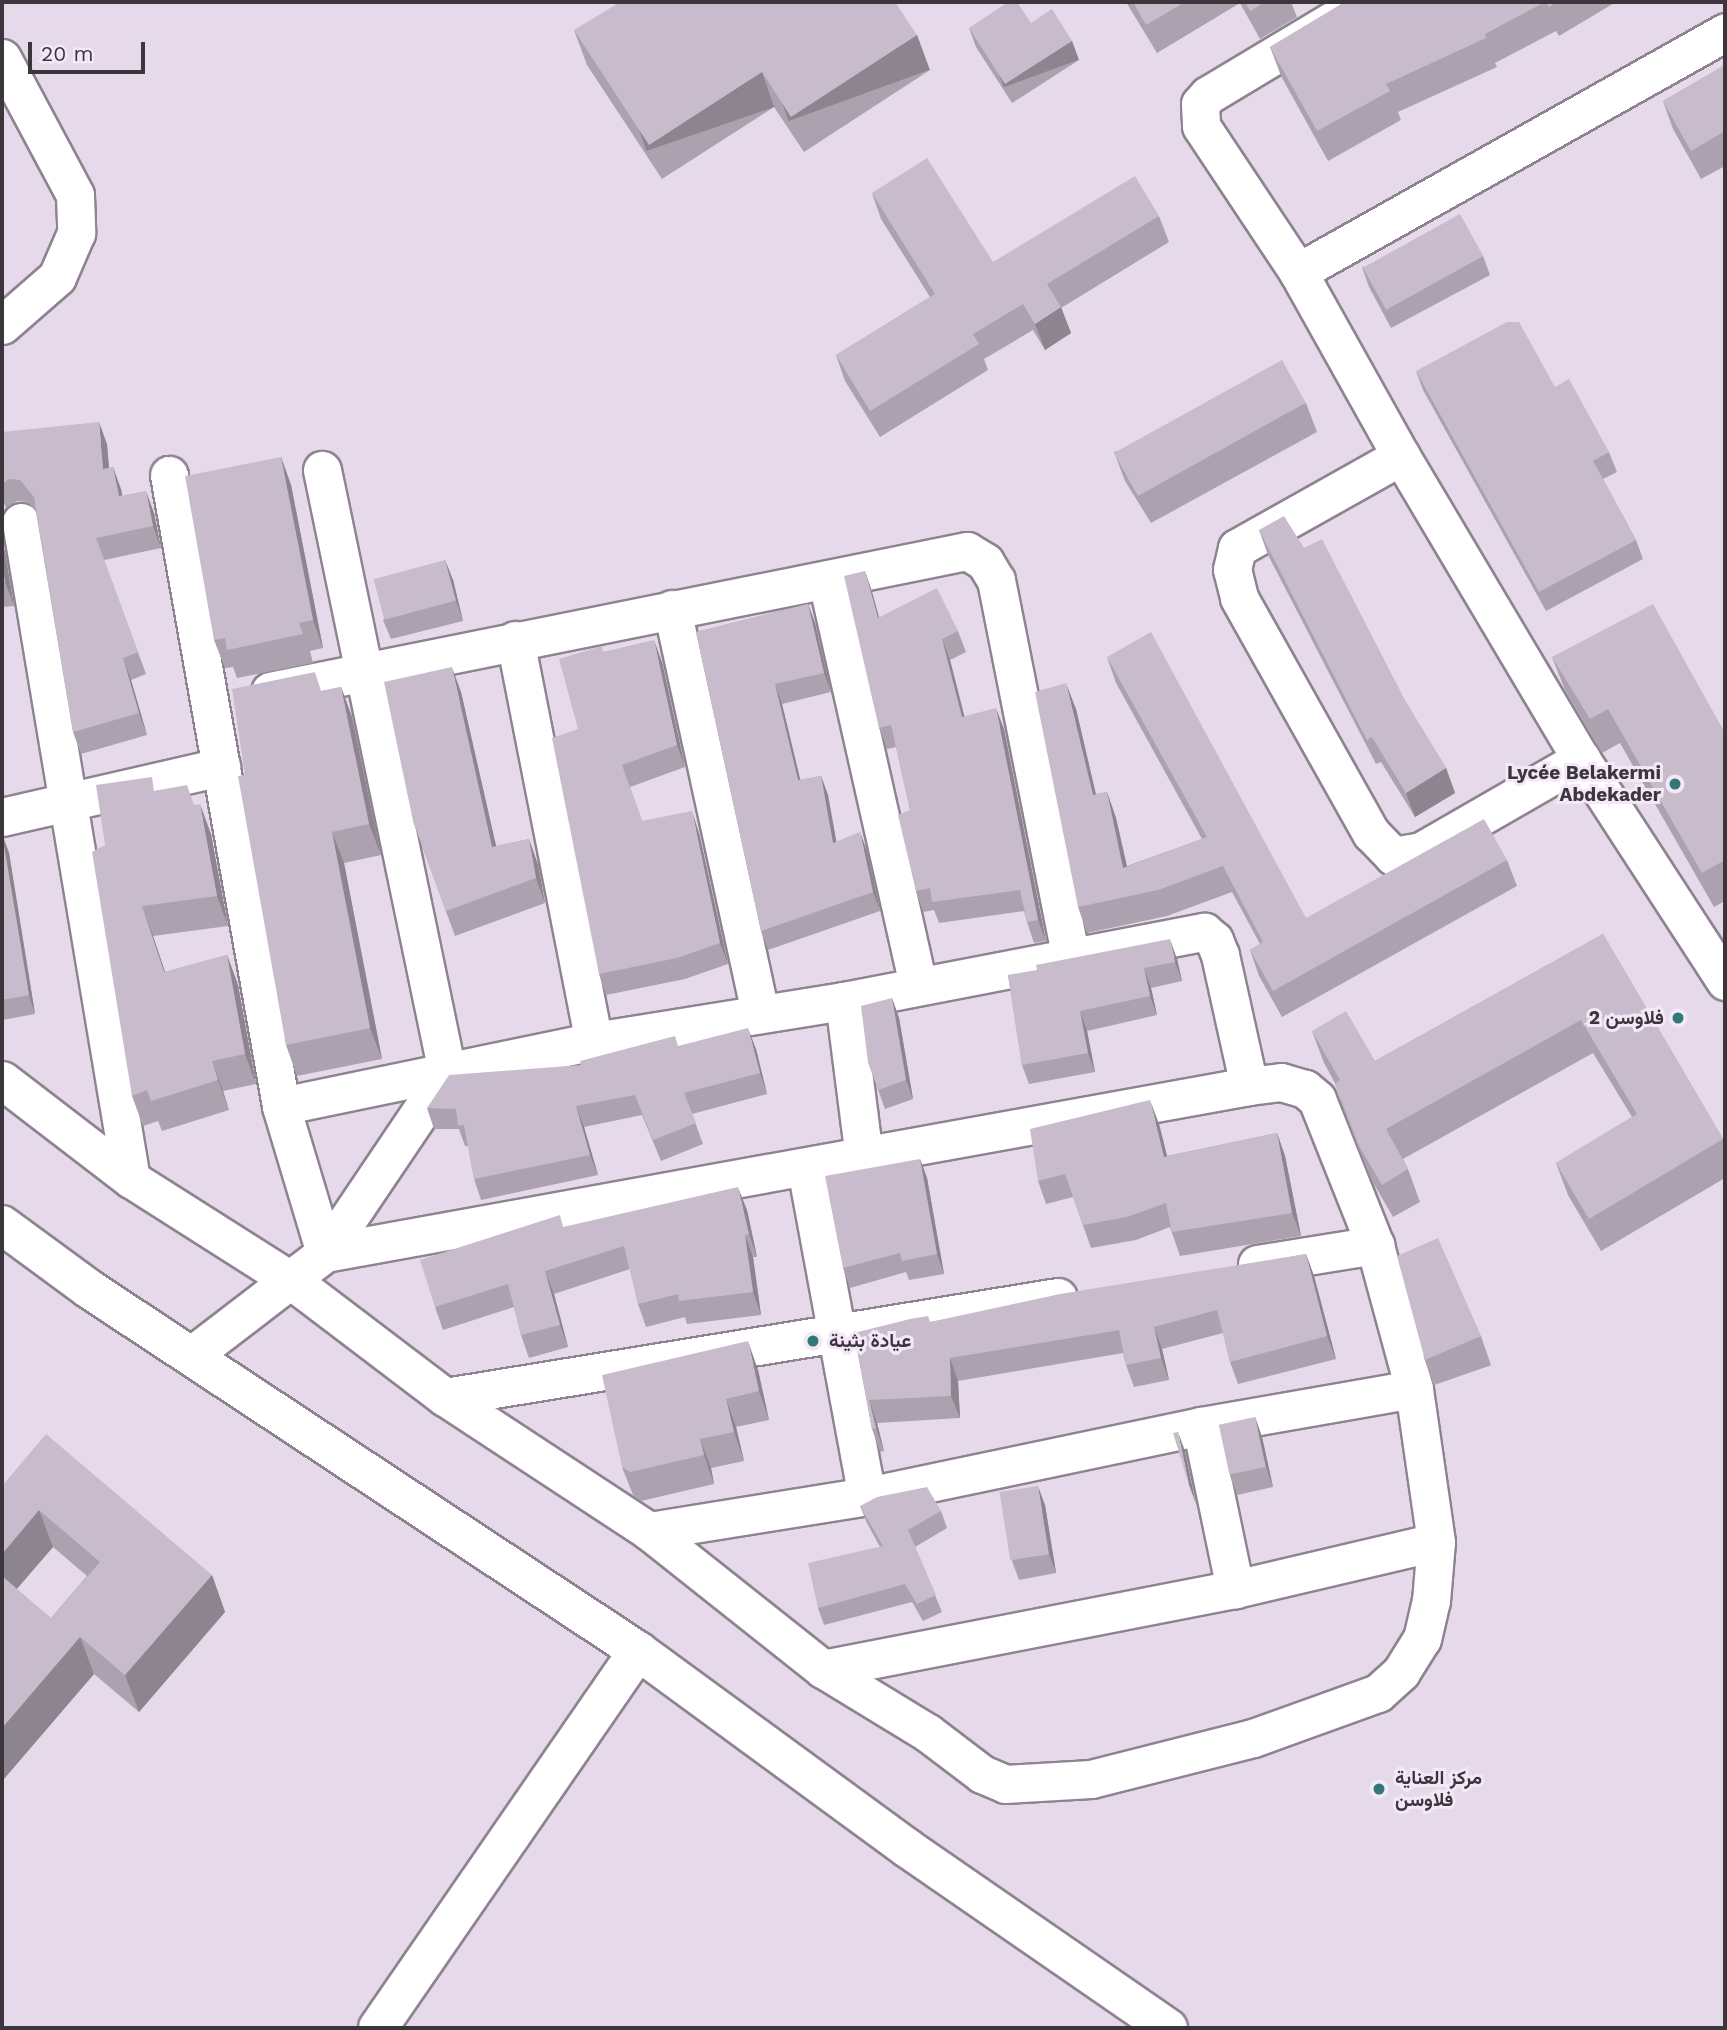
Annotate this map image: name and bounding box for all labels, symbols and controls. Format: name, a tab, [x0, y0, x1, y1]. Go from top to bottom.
scale bar	[32, 28, 149, 72]
text: 20 m	[41, 41, 93, 66]
place label: Lycée Belakermi Abdekader	[1507, 762, 1661, 806]
marker: Lycée Belakermi Abdekader	[1667, 776, 1683, 792]
place label: فلاوسن 2	[1589, 1007, 1664, 1029]
marker: فلاوسن 2	[1670, 1010, 1686, 1026]
place label: عيادة بثينة	[829, 1330, 911, 1352]
marker: عيادة بثينة	[803, 1331, 823, 1351]
place label: مركز العناية فلاوسن	[1395, 1767, 1482, 1811]
marker: مركز العناية فلاوسن	[1369, 1779, 1389, 1799]

